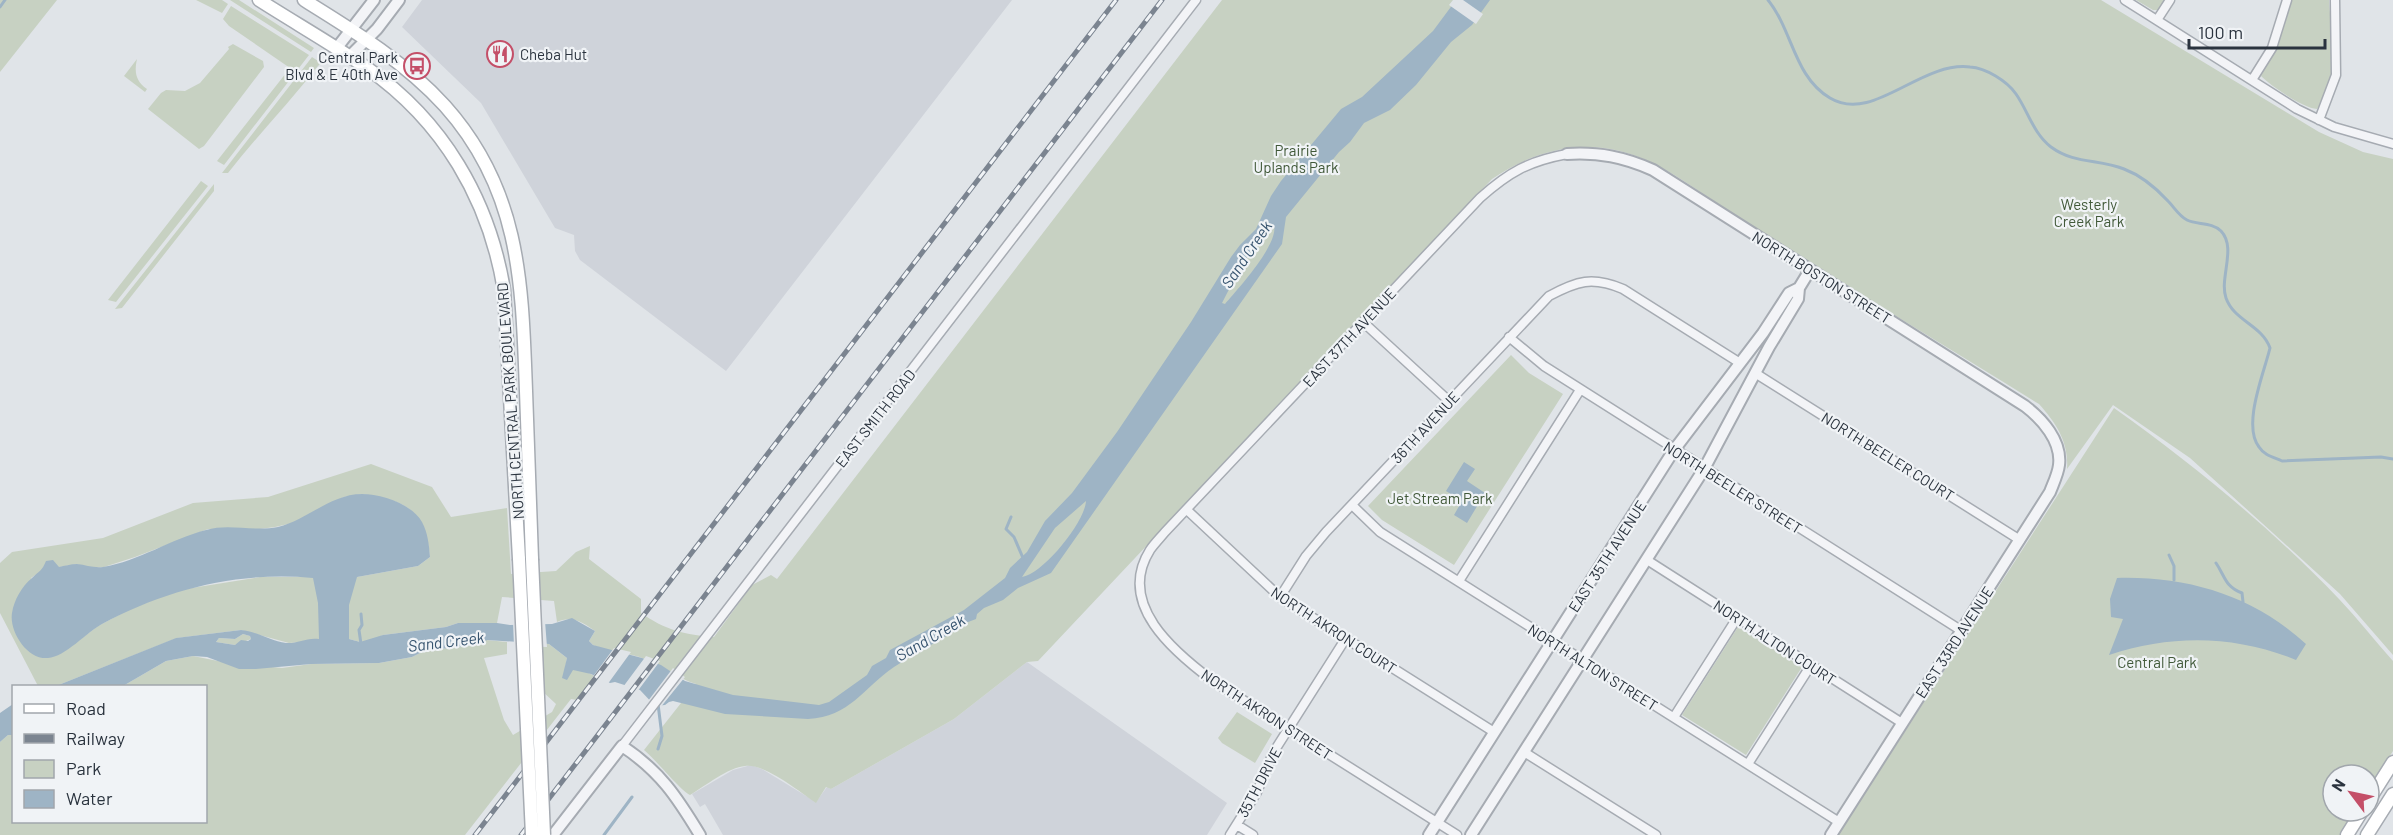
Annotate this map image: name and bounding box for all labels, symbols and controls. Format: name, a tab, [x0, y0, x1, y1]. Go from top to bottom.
scale bar	[2189, 12, 2326, 50]
text: 100 m	[2198, 21, 2243, 43]
restaurant icon: Cheba Hut	[485, 39, 515, 69]
place label: Cheba Hut	[520, 45, 587, 63]
place label: Central Park Blvd & E 40th Ave	[285, 48, 398, 83]
bus stop icon: Central Park Blvd & E 40th Ave	[402, 51, 432, 81]
park label: Prairie Uplands Park	[1254, 141, 1339, 176]
park label: Westerly Creek Park	[2054, 195, 2125, 230]
water label: Sand Creek	[1217, 217, 1275, 291]
street label: NORTH BOSTON STREET	[1749, 227, 1895, 327]
street label: NORTH CENTRAL PARK BOULEVARD	[493, 282, 527, 520]
street label: EAST 37TH AVENUE	[1298, 284, 1400, 390]
street label: EAST SMITH ROAD	[831, 365, 919, 471]
street label: 36TH AVENUE	[1387, 387, 1463, 467]
street label: NORTH BEELER COURT	[1818, 408, 1958, 504]
street label: NORTH BEELER STREET	[1660, 437, 1806, 537]
park label: Jet Stream Park	[1387, 489, 1493, 507]
street label: EAST 35TH AVENUE	[1564, 497, 1650, 615]
street label: NORTH AKRON COURT	[1268, 583, 1400, 677]
street label: EAST 33RD AVENUE	[1911, 583, 1997, 701]
street label: NORTH ALTON COURT	[1710, 596, 1840, 688]
water label: Sand Creek	[892, 609, 968, 664]
street label: NORTH ALTON STREET	[1525, 620, 1661, 714]
water label: Sand Creek	[407, 627, 485, 655]
park label: Central Park	[2117, 653, 2197, 671]
street label: NORTH AKRON STREET	[1198, 665, 1336, 763]
legend	[12, 685, 207, 823]
text: Road	[66, 697, 106, 719]
text: Railway	[66, 727, 125, 749]
street label: 35TH DRIVE	[1233, 744, 1285, 820]
text: Park	[66, 757, 101, 779]
north arrow	[2321, 763, 2381, 823]
text: N	[2327, 775, 2349, 794]
text: Water	[66, 787, 113, 809]

